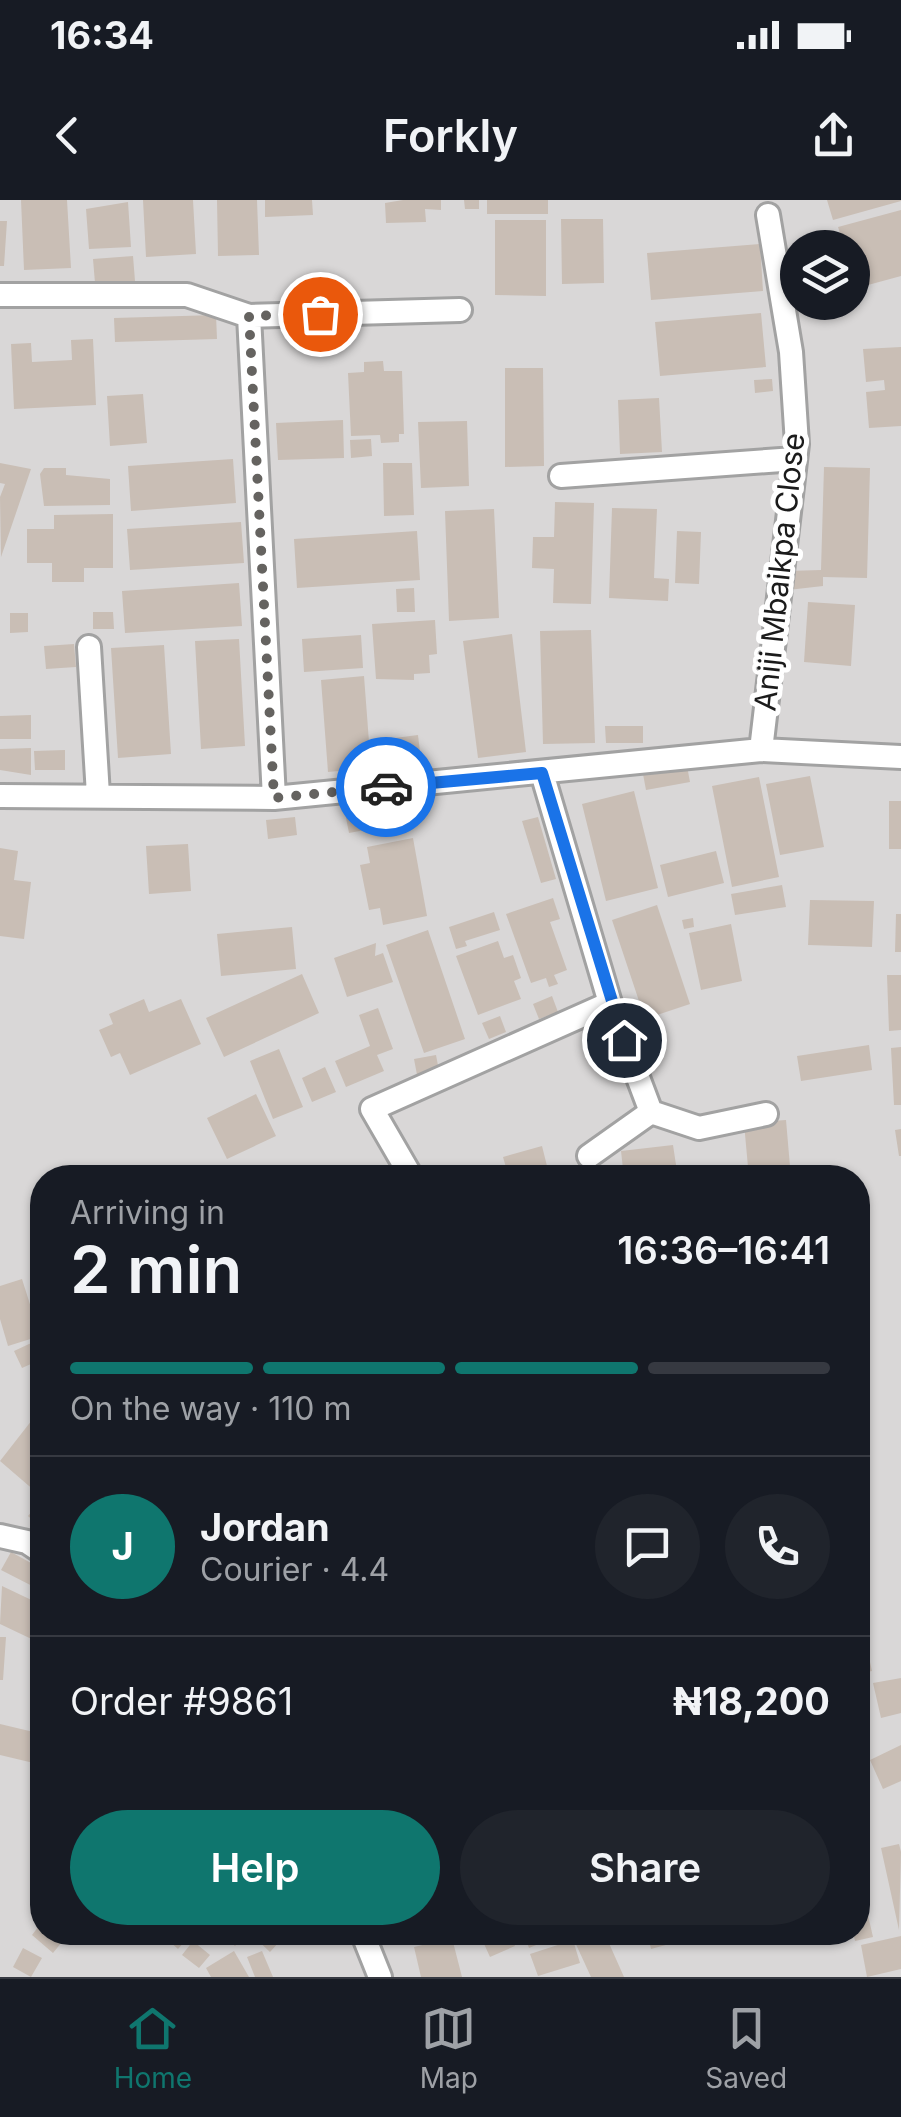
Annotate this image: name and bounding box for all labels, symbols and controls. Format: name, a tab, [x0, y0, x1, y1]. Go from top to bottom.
text: 16:34	[50, 12, 154, 58]
icon: back	[40, 108, 95, 163]
text: Forkly	[383, 108, 518, 163]
icon: share	[806, 108, 861, 163]
map controls	[780, 230, 870, 320]
button: layers	[780, 230, 870, 320]
pin	[278, 272, 363, 357]
icon: bag	[293, 287, 348, 342]
street label: Aniji Mbaikpa Close	[746, 431, 812, 713]
courier	[336, 737, 436, 837]
icon: car	[359, 760, 414, 815]
pin	[582, 998, 667, 1083]
icon: home	[597, 1013, 652, 1068]
text: Arriving in	[70, 1193, 225, 1232]
text: 16:36–16:41	[617, 1227, 830, 1273]
text: 2 min	[70, 1230, 242, 1309]
text: On the way · 110 m	[70, 1389, 352, 1428]
button: chat	[595, 1494, 700, 1599]
button: phone	[725, 1494, 830, 1599]
text: Jordan	[200, 1504, 330, 1550]
text: J	[111, 1523, 134, 1569]
text: Courier · 4.4	[200, 1550, 389, 1589]
text: Order #9861	[70, 1678, 293, 1724]
text: ₦18,200	[673, 1678, 830, 1724]
button: Help	[70, 1810, 440, 1925]
button: Share	[460, 1810, 830, 1925]
tab: Home	[114, 2001, 192, 2095]
tab: Map	[420, 2001, 478, 2095]
tab: Saved	[705, 2001, 787, 2095]

